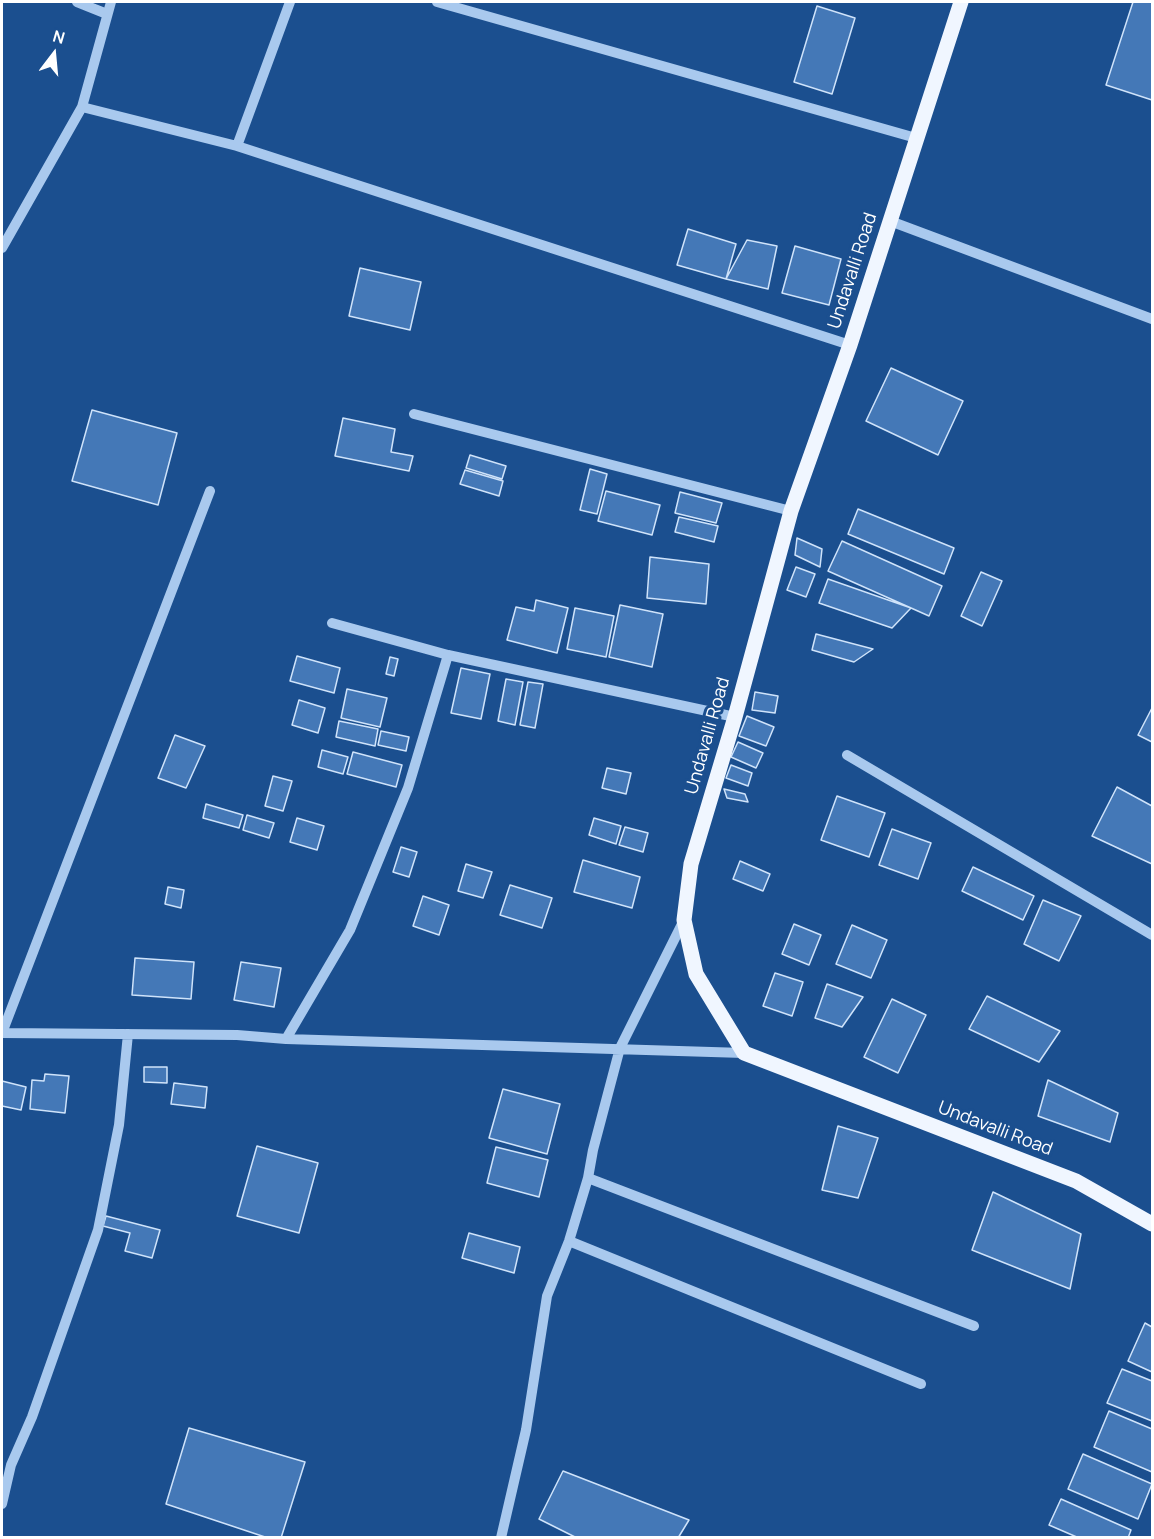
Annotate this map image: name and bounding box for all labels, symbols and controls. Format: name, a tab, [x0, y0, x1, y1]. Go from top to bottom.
north arrow	[24, 24, 84, 84]
text: N	[50, 25, 68, 49]
street label: Undavalli Road	[824, 210, 882, 332]
street label: Undavalli Road	[681, 675, 735, 797]
street label: Undavalli Road	[935, 1097, 1055, 1161]

